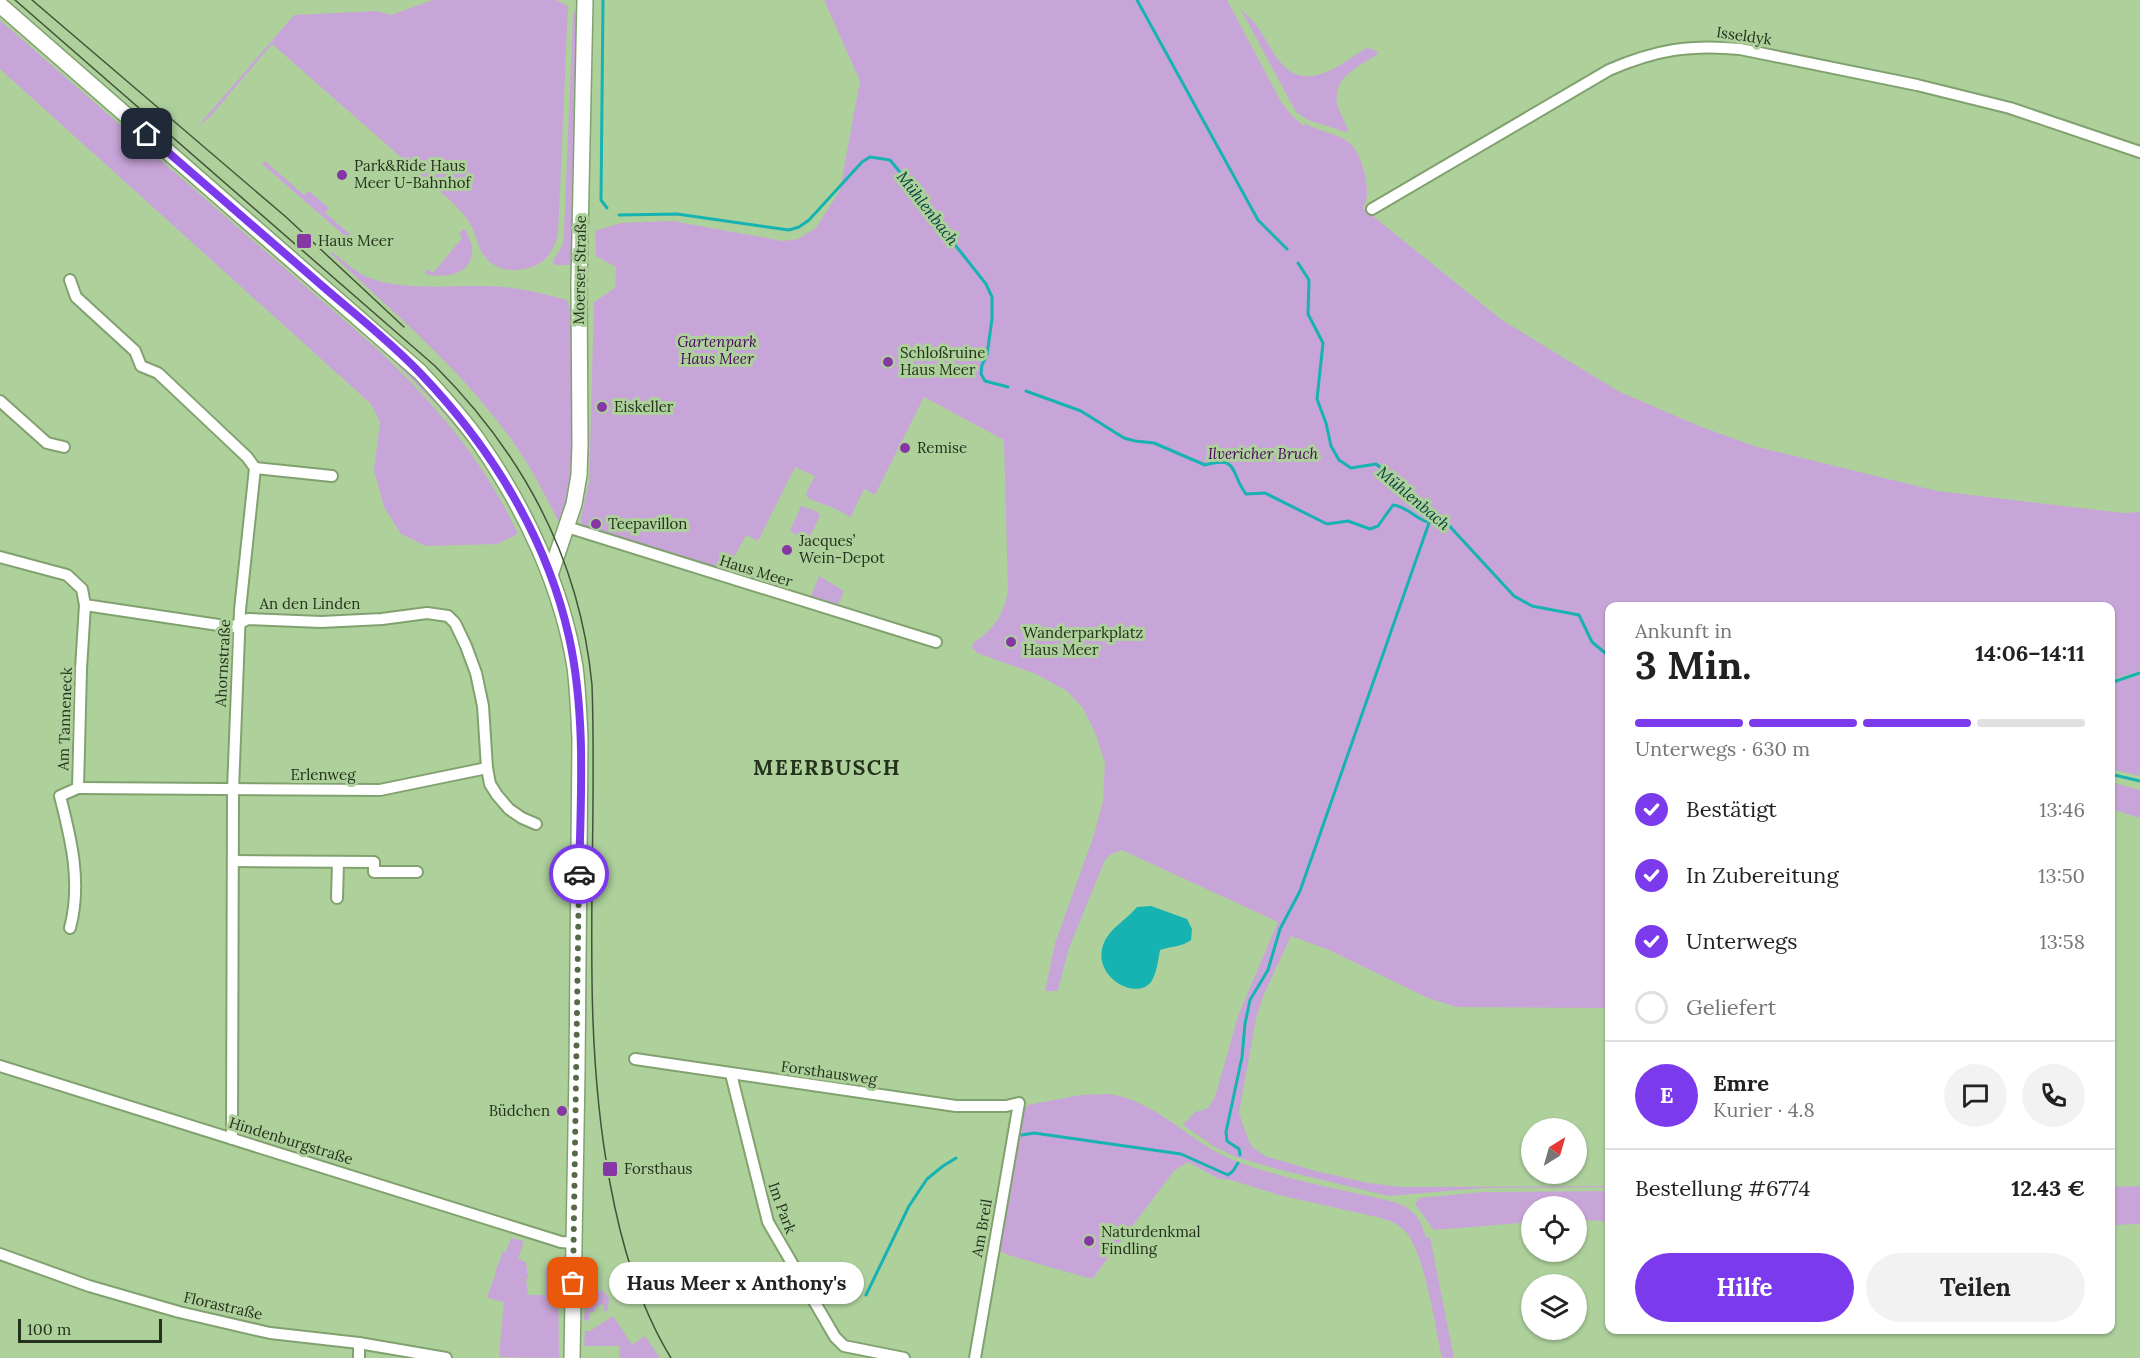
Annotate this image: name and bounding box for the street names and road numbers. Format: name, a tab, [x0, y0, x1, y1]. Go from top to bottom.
street label: Isseldyk	[1715, 22, 1773, 49]
street label: Moerser Straße	[569, 215, 590, 325]
street label: Haus Meer	[717, 550, 795, 591]
street label: An den Linden	[259, 594, 360, 613]
street label: Ahornstraße	[211, 619, 234, 708]
street label: Am Tanneneck	[53, 667, 76, 772]
street label: Erlenweg	[290, 765, 356, 784]
street label: Forsthausweg	[780, 1056, 879, 1089]
street label: Hindenburgstraße	[227, 1113, 355, 1168]
street label: Im Park	[764, 1179, 801, 1236]
street label: Am Breil	[967, 1197, 996, 1259]
street label: Florastraße	[182, 1287, 264, 1324]

